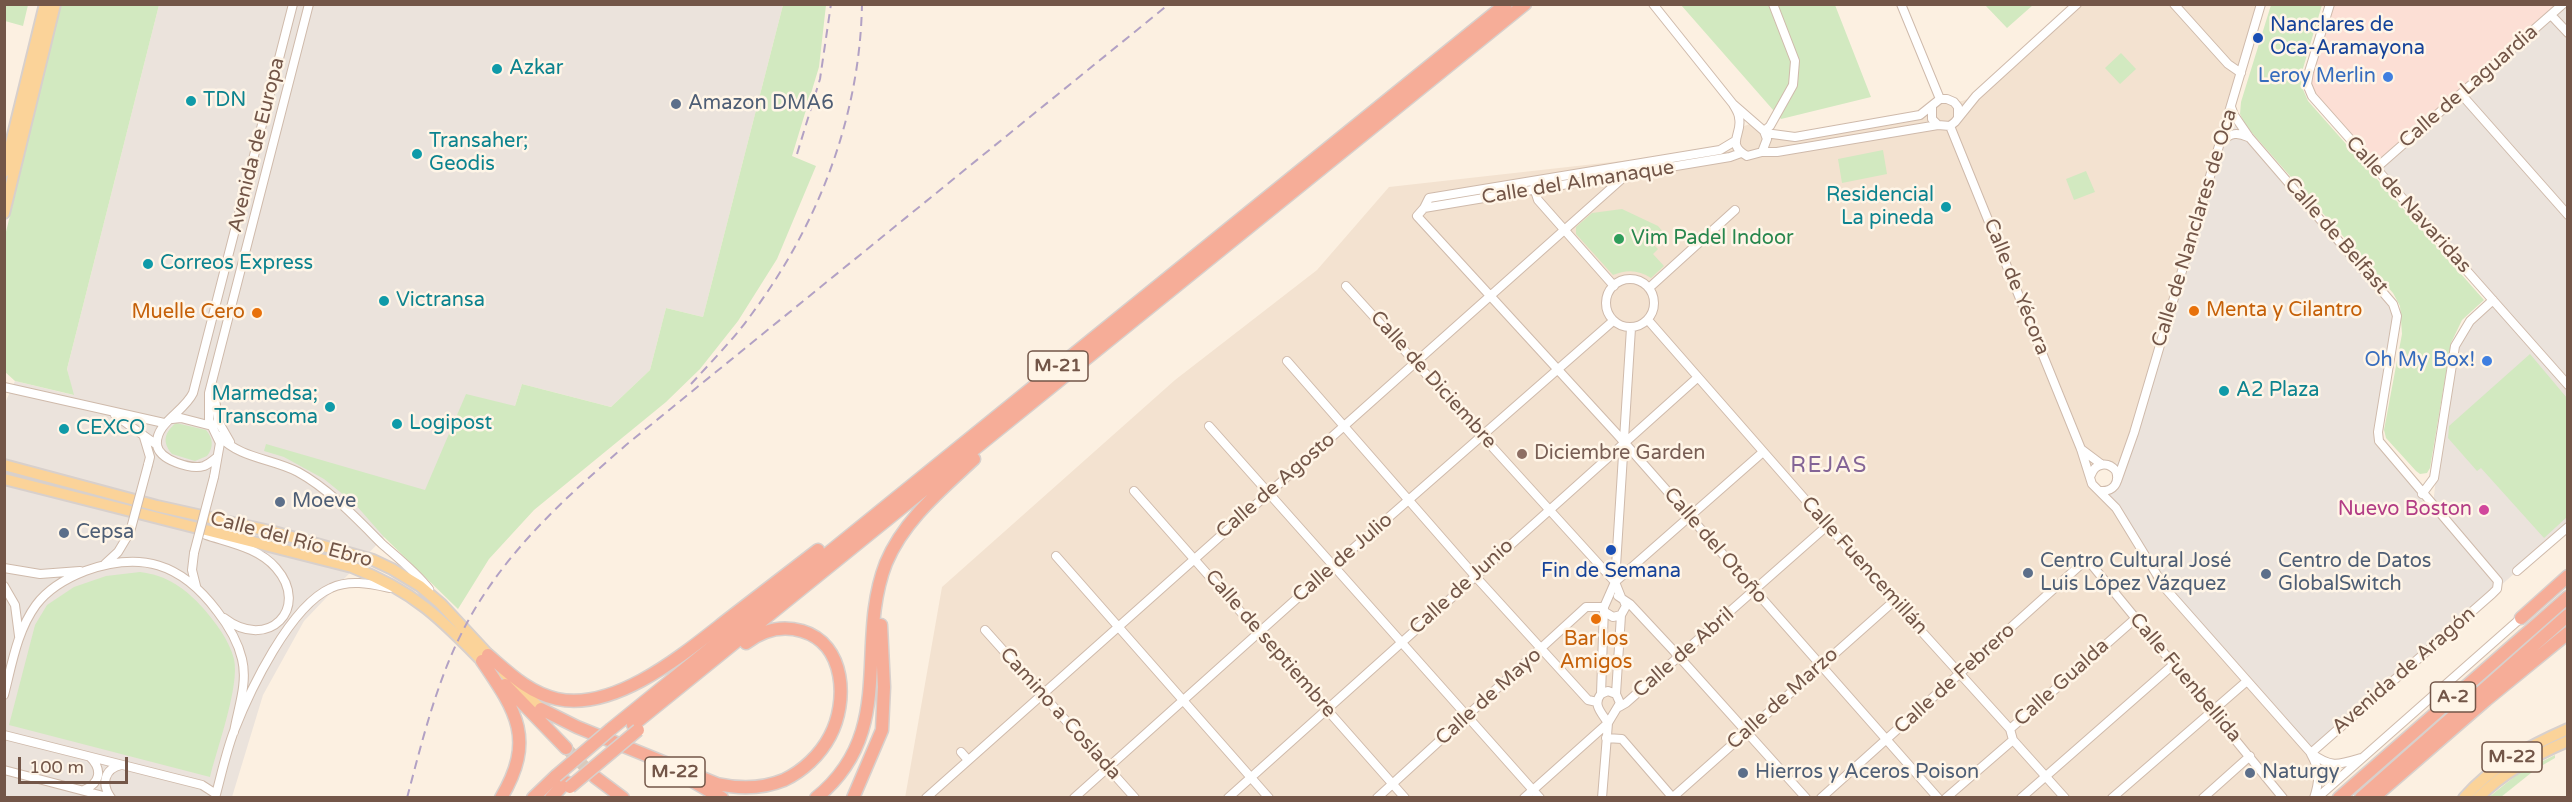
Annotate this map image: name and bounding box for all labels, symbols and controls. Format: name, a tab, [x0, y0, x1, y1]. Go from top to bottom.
place label: Nanclares de Oca-Aramayona	[2270, 14, 2425, 61]
street label: Calle de Laguardia	[2395, 20, 2543, 154]
marker: Nanclares de Oca-Aramayona	[2251, 31, 2265, 45]
street label: Avenida de Europa	[224, 55, 290, 235]
place label: Azkar	[509, 57, 563, 81]
marker: Azkar	[490, 62, 504, 76]
place label: Leroy Merlin	[2258, 65, 2376, 89]
marker: Leroy Merlin	[2381, 70, 2395, 84]
place label: TDN	[203, 89, 246, 113]
place label: Amazon DMA6	[688, 92, 834, 116]
marker: TDN	[184, 94, 198, 108]
marker: Amazon DMA6	[669, 97, 683, 111]
street label: Calle de Nanclares de Oca	[2147, 106, 2243, 350]
place label: Transaher; Geodis	[429, 130, 528, 177]
street label: Calle de Navaridas	[2340, 132, 2476, 278]
marker: Transaher; Geodis	[410, 147, 424, 161]
street label: Calle del Almanaque	[1480, 156, 1676, 210]
street label: Calle de Belfast	[2279, 173, 2393, 299]
place label: Residencial La pineda	[1826, 184, 1934, 231]
marker: Residencial La pineda	[1939, 200, 1953, 214]
street label: Calle de Yécora	[1978, 215, 2054, 359]
place label: Vim Padel Indoor	[1631, 227, 1794, 251]
marker: Vim Padel Indoor	[1612, 232, 1626, 246]
place label: Correos Express	[160, 252, 313, 276]
marker: Correos Express	[141, 257, 155, 271]
place label: Victransa	[396, 289, 485, 313]
marker: Victransa	[377, 294, 391, 308]
place label: Menta y Cilantro	[2206, 299, 2363, 323]
place label: Muelle Cero	[132, 301, 245, 325]
marker: Menta y Cilantro	[2187, 304, 2201, 318]
marker: Muelle Cero	[250, 306, 264, 320]
street label: Calle de Diciembre	[1365, 306, 1501, 454]
place label: Oh My Box!	[2364, 349, 2475, 373]
road number: M-21	[1028, 351, 1088, 381]
marker: Oh My Box!	[2480, 354, 2494, 368]
place label: A2 Plaza	[2236, 379, 2319, 403]
place label: Marmedsa; Transcoma	[211, 383, 318, 430]
marker: A2 Plaza	[2217, 384, 2231, 398]
marker: Marmedsa; Transcoma	[323, 400, 337, 414]
place label: Logipost	[409, 412, 492, 436]
place label: CEXCO	[76, 417, 145, 441]
marker: Logipost	[390, 417, 404, 431]
marker: CEXCO	[57, 422, 71, 436]
street label: Calle de Agosto	[1212, 428, 1340, 544]
place label: Diciembre Garden	[1534, 442, 1705, 466]
marker: Diciembre Garden	[1515, 447, 1529, 461]
district label: REJAS	[1790, 453, 1868, 479]
street label: Calle del Otoño	[1658, 483, 1772, 609]
place label: Moeve	[292, 490, 356, 514]
street label: Calle Fuencemillán	[1796, 492, 1932, 640]
marker: Moeve	[273, 495, 287, 509]
place label: Nuevo Boston	[2338, 498, 2472, 522]
marker: Nuevo Boston	[2477, 503, 2491, 517]
street label: Calle del Río Ebro	[207, 507, 375, 573]
street label: Calle de Julio	[1288, 508, 1398, 608]
place label: Cepsa	[76, 521, 134, 545]
marker: Cepsa	[57, 526, 71, 540]
street label: Calle de Junio	[1405, 534, 1519, 640]
marker: Fin de Semana	[1604, 543, 1618, 557]
place label: Centro Cultural José Luis López Vázquez	[2040, 550, 2231, 597]
place label: Centro de Datos GlobalSwitch	[2278, 550, 2431, 597]
place label: Fin de Semana	[1541, 560, 1681, 584]
street label: Calle de septiembre	[1199, 565, 1341, 723]
marker: Centro Cultural José Luis López Vázquez	[2021, 566, 2035, 580]
marker: Centro de Datos GlobalSwitch	[2259, 567, 2273, 581]
street label: Avenida de Aragón	[2327, 602, 2481, 740]
street label: Calle de Abril	[1629, 603, 1739, 703]
street label: Calle Fuenbellida	[2124, 608, 2246, 748]
marker: Bar los Amigos	[1589, 612, 1603, 626]
street label: Calle de Febrero	[1890, 618, 2020, 740]
place label: Bar los Amigos	[1560, 628, 1632, 675]
street label: Calle Gualda	[2010, 634, 2114, 732]
street label: Camino a Coslada	[994, 643, 1126, 785]
street label: Calle de Mayo	[1431, 643, 1547, 751]
street label: Calle de Marzo	[1723, 643, 1843, 755]
road number: A-2	[2430, 682, 2476, 712]
road number: M-22	[2482, 742, 2542, 772]
scale bar	[21, 745, 130, 783]
text: 100 m	[29, 756, 84, 778]
road number: M-22	[645, 757, 705, 787]
place label: Hierros y Aceros Poison	[1755, 761, 1979, 785]
place label: Naturgy	[2262, 761, 2340, 785]
marker: Hierros y Aceros Poison	[1736, 766, 1750, 780]
marker: Naturgy	[2243, 766, 2257, 780]

